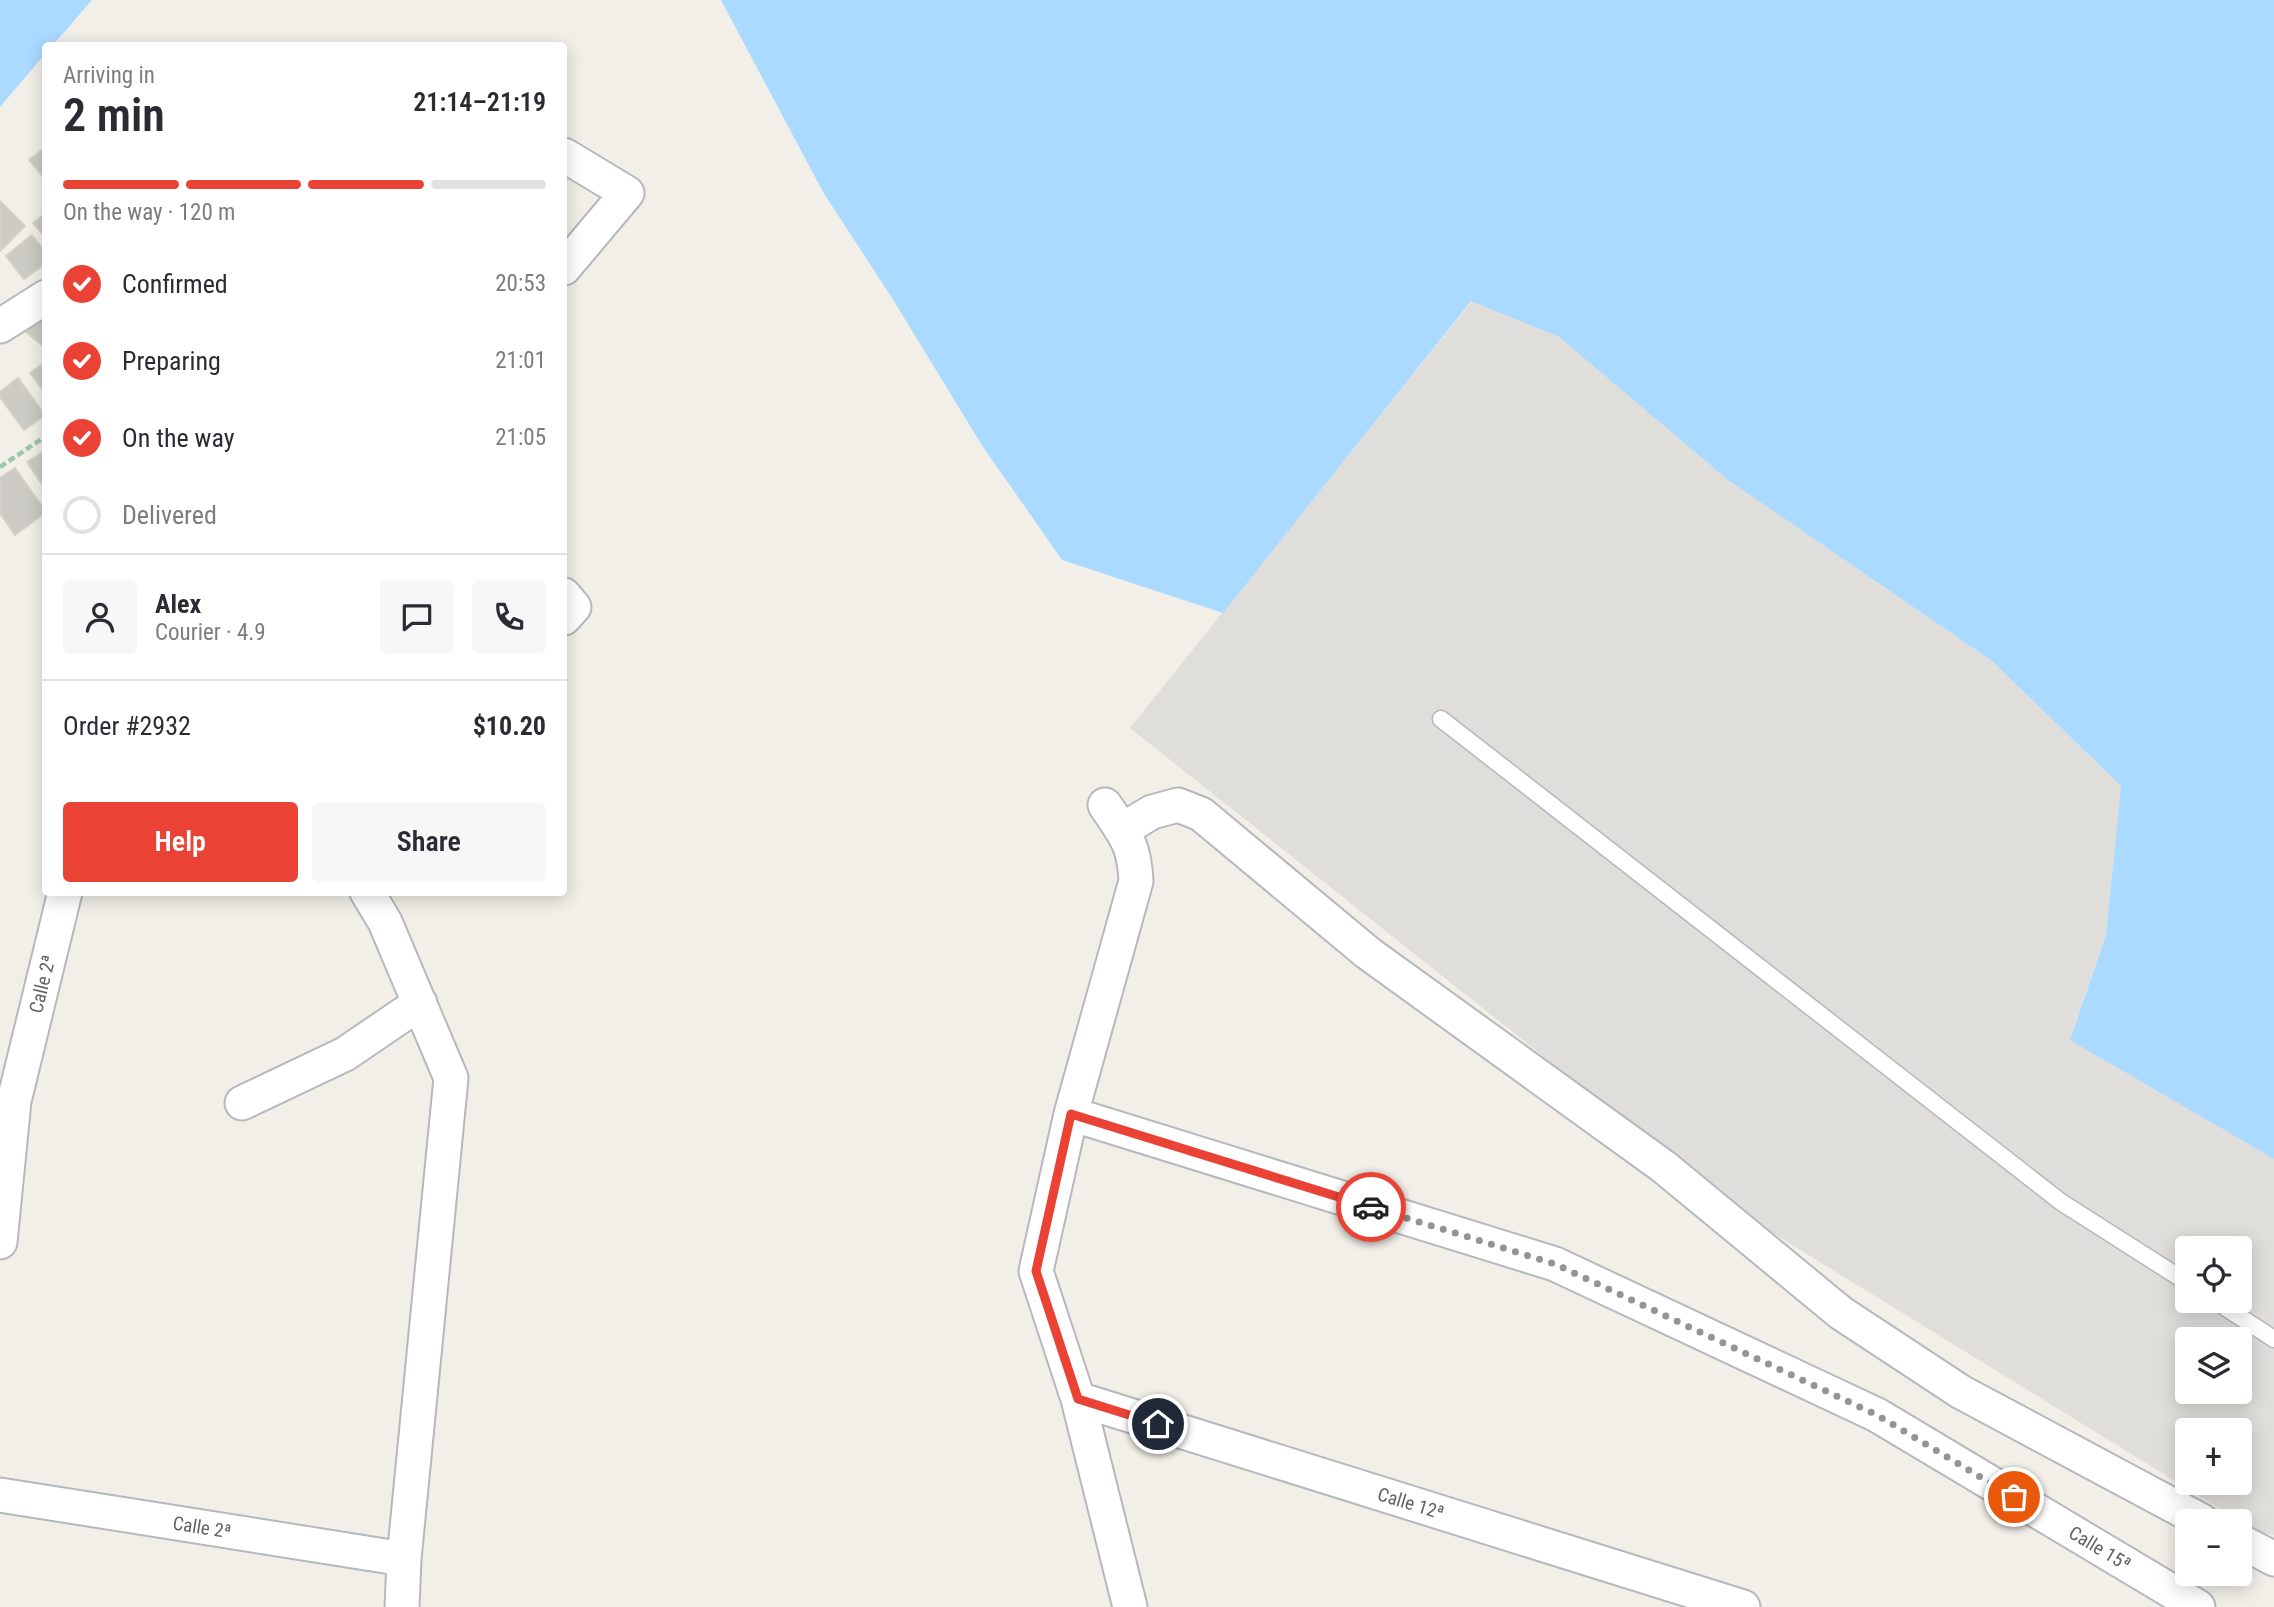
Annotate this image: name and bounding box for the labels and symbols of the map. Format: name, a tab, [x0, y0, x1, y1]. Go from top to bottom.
street label: Calle 2ª	[24, 953, 61, 1015]
courier	[1336, 1172, 1406, 1242]
pin	[1128, 1394, 1188, 1454]
pin	[1984, 1467, 2044, 1527]
street label: Calle 12ª	[1375, 1483, 1447, 1524]
street label: Calle 2ª	[171, 1512, 233, 1543]
street label: Calle 15ª	[2065, 1521, 2135, 1576]

